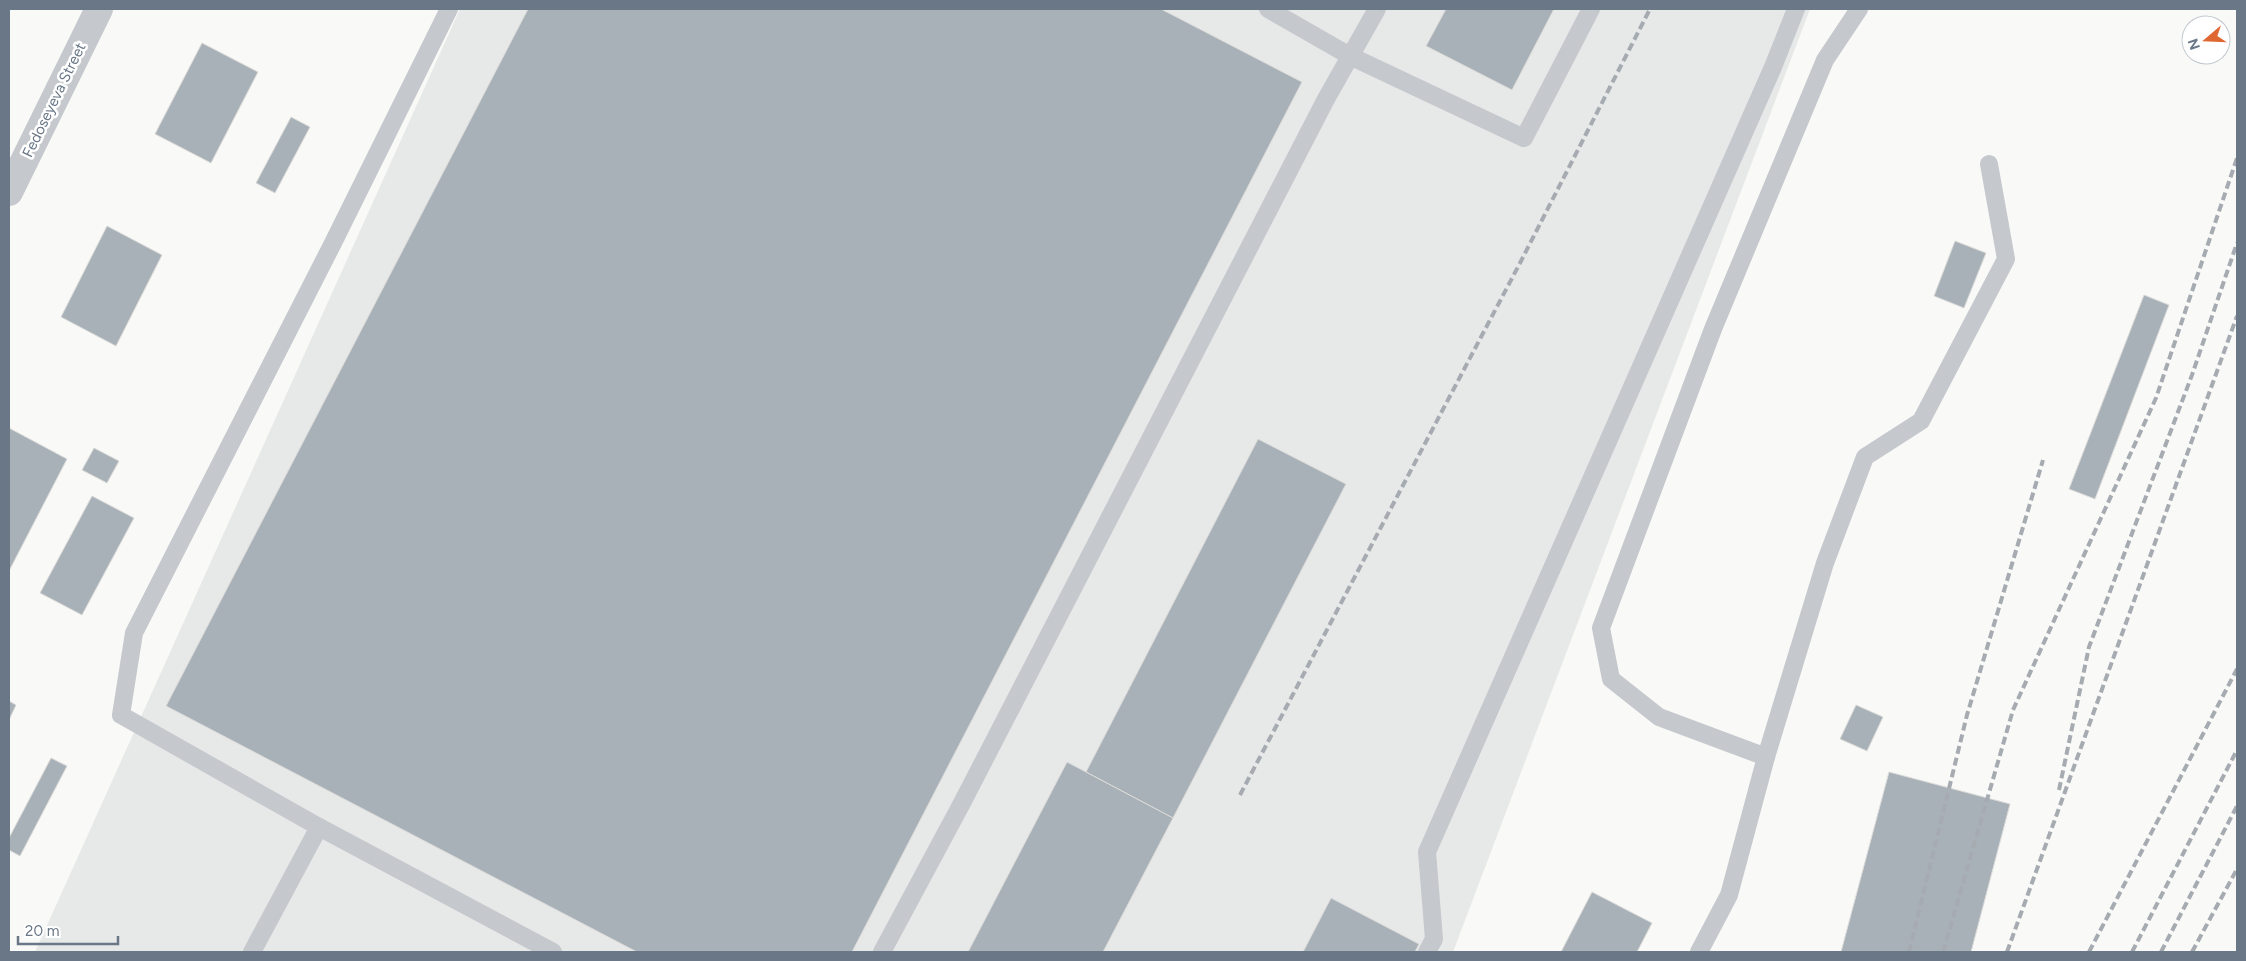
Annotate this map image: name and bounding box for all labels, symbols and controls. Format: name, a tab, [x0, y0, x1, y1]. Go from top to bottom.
north arrow	[2181, 15, 2231, 65]
text: N	[2184, 36, 2204, 52]
street label: Fedoseyeva Street	[18, 39, 90, 160]
scale bar	[18, 914, 118, 946]
text: 20 m	[25, 922, 59, 940]

